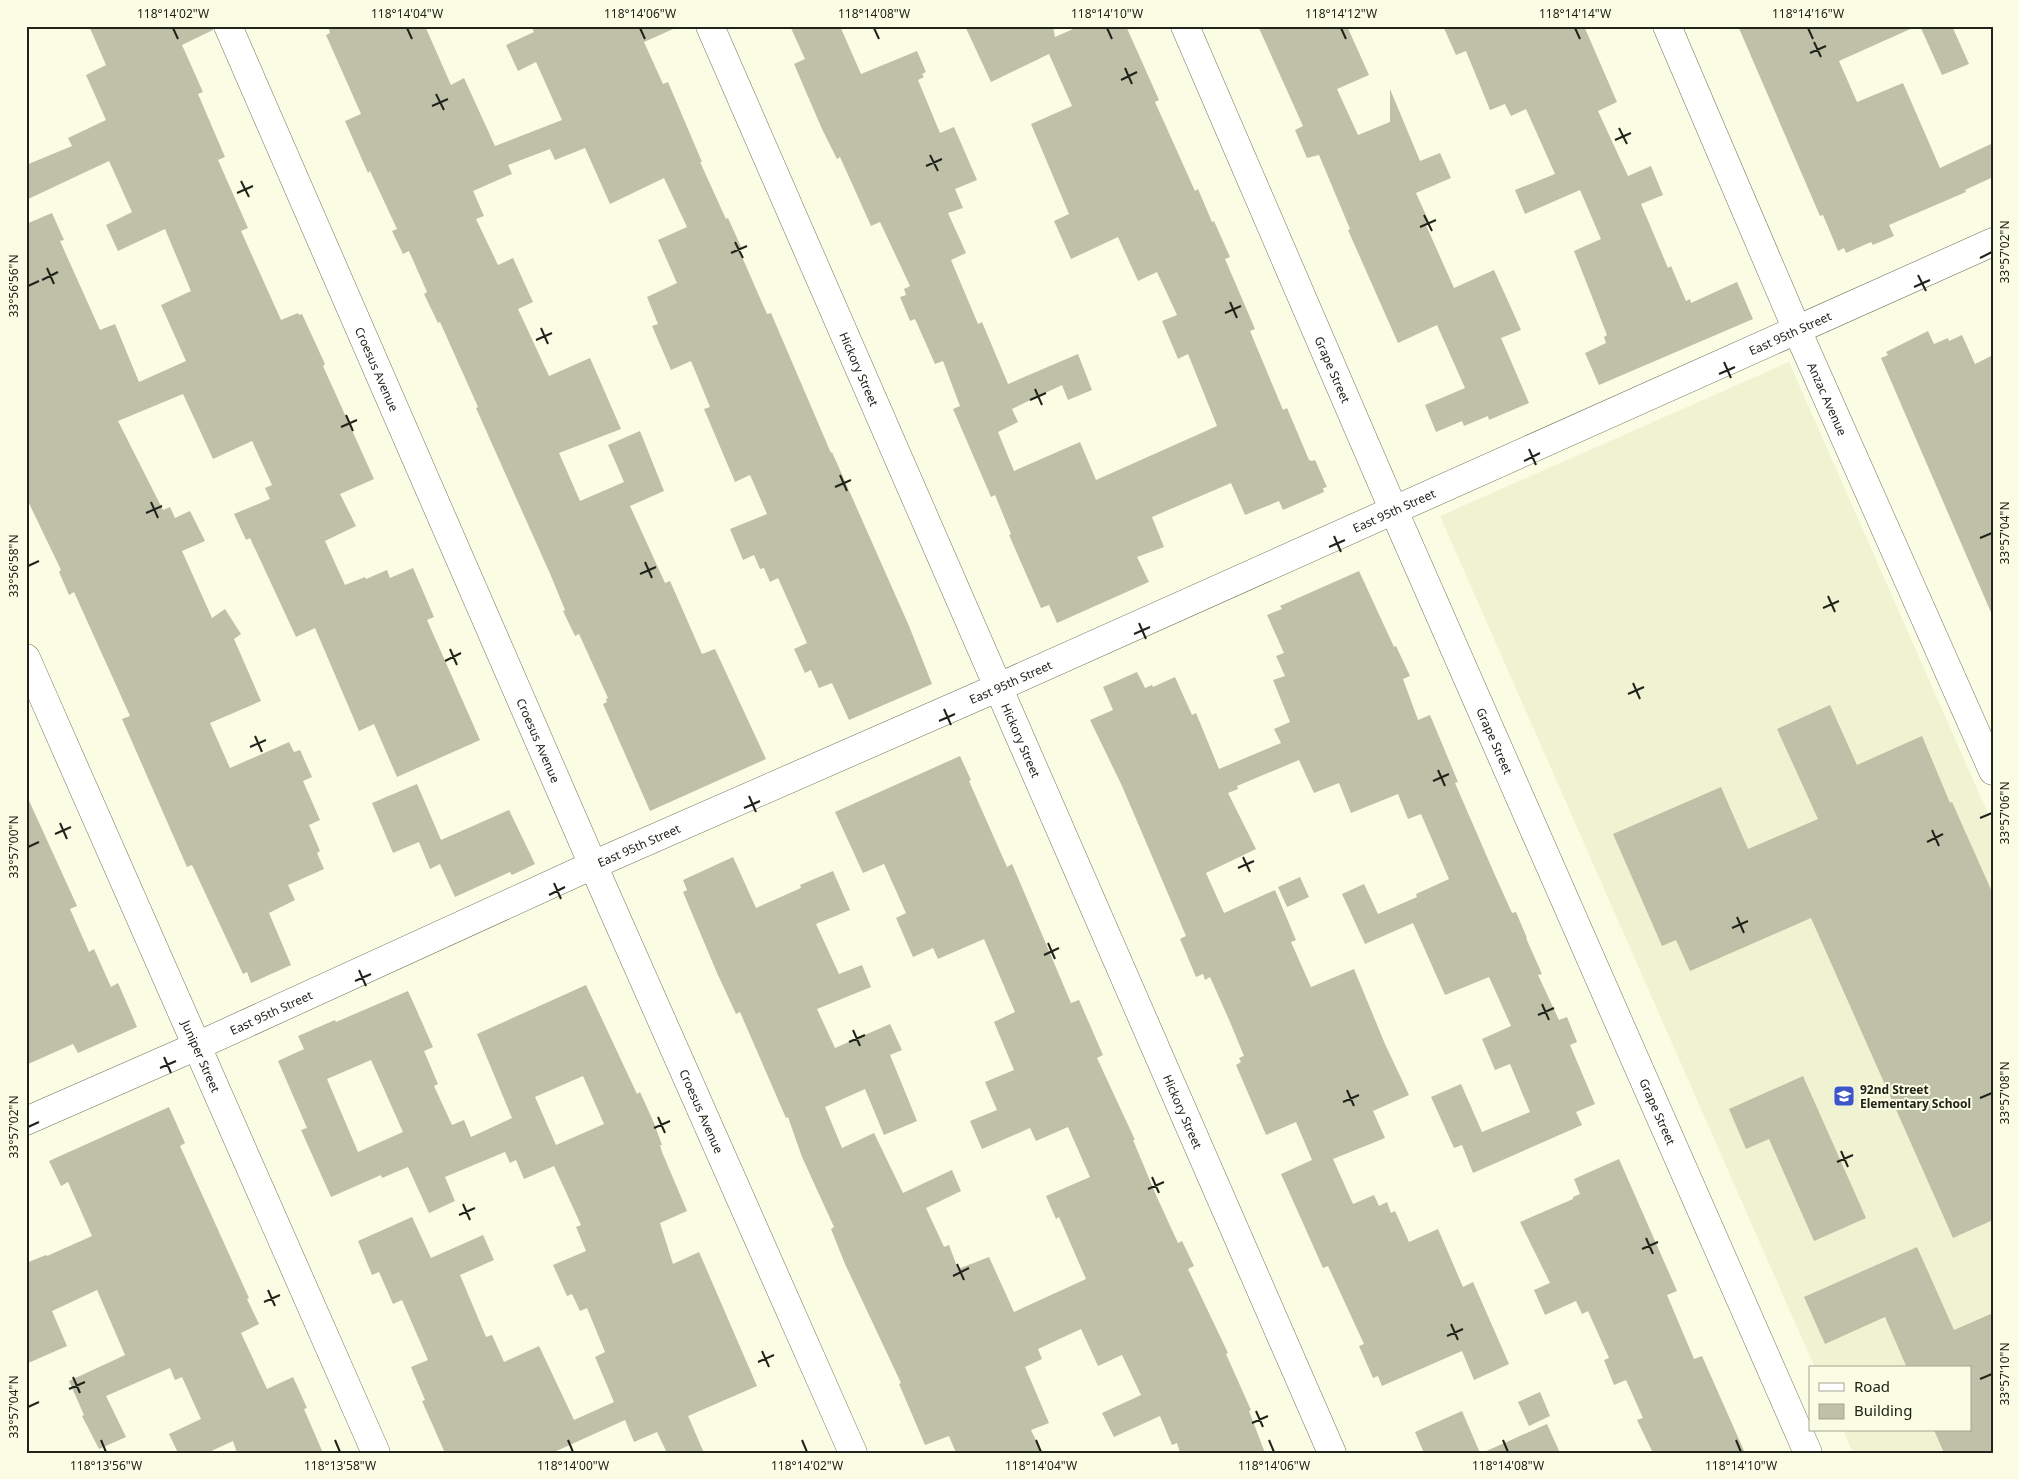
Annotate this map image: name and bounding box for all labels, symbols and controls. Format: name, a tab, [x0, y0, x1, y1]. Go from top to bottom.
text: 118°14'02"W	[137, 5, 209, 22]
text: 118°14'04"W	[371, 5, 443, 22]
text: 118°14'06"W	[604, 5, 676, 22]
text: 118°14'08"W	[838, 5, 910, 22]
text: 118°14'10"W	[1071, 5, 1143, 22]
text: 118°14'12"W	[1305, 5, 1377, 22]
text: 118°14'14"W	[1539, 5, 1611, 22]
text: 118°14'16"W	[1772, 5, 1844, 22]
text: 33°57'02"N	[1996, 220, 2013, 284]
text: 33°56'56"N	[5, 254, 22, 318]
street label: East 95th Street	[1746, 307, 1835, 359]
street label: Croesus Avenue	[351, 324, 403, 414]
street label: Hickory Street	[836, 329, 883, 409]
street label: Grape Street	[1311, 333, 1355, 406]
street label: Anzac Avenue	[1804, 360, 1851, 438]
street label: East 95th Street	[1350, 484, 1438, 536]
text: 33°57'04"N	[1996, 501, 2013, 565]
text: 33°56'58"N	[5, 534, 22, 598]
street label: East 95th Street	[966, 656, 1055, 708]
street label: Croesus Avenue	[513, 695, 565, 785]
street label: Hickory Street	[998, 700, 1045, 780]
street label: Grape Street	[1473, 705, 1517, 777]
text: 33°57'06"N	[1996, 781, 2013, 845]
text: 33°57'00"N	[5, 815, 22, 879]
street label: East 95th Street	[595, 819, 683, 871]
street label: East 95th Street	[227, 986, 315, 1038]
street label: Juniper Street	[178, 1017, 225, 1095]
text: 33°57'08"N	[1996, 1061, 2013, 1125]
street label: Croesus Avenue	[676, 1066, 728, 1156]
street label: Hickory Street	[1159, 1072, 1207, 1152]
street label: Grape Street	[1636, 1076, 1680, 1148]
place label: 92nd Street Elementary School	[1860, 1081, 1971, 1112]
school or university icon: 92nd Street Elementary School	[1832, 1084, 1856, 1108]
text: 33°57'02"N	[5, 1095, 22, 1159]
text: 33°57'10"N	[1996, 1342, 2013, 1406]
legend	[1809, 1366, 1972, 1432]
text: 33°57'04"N	[5, 1375, 22, 1439]
text: Road	[1854, 1376, 1890, 1396]
text: Building	[1854, 1400, 1912, 1420]
text: 118°13'56"W	[70, 1457, 142, 1474]
text: 118°13'58"W	[304, 1457, 376, 1474]
text: 118°14'00"W	[537, 1457, 609, 1474]
text: 118°14'02"W	[771, 1457, 843, 1474]
text: 118°14'04"W	[1005, 1457, 1077, 1474]
text: 118°14'06"W	[1238, 1457, 1310, 1474]
text: 118°14'08"W	[1472, 1457, 1544, 1474]
text: 118°14'10"W	[1705, 1457, 1777, 1474]

